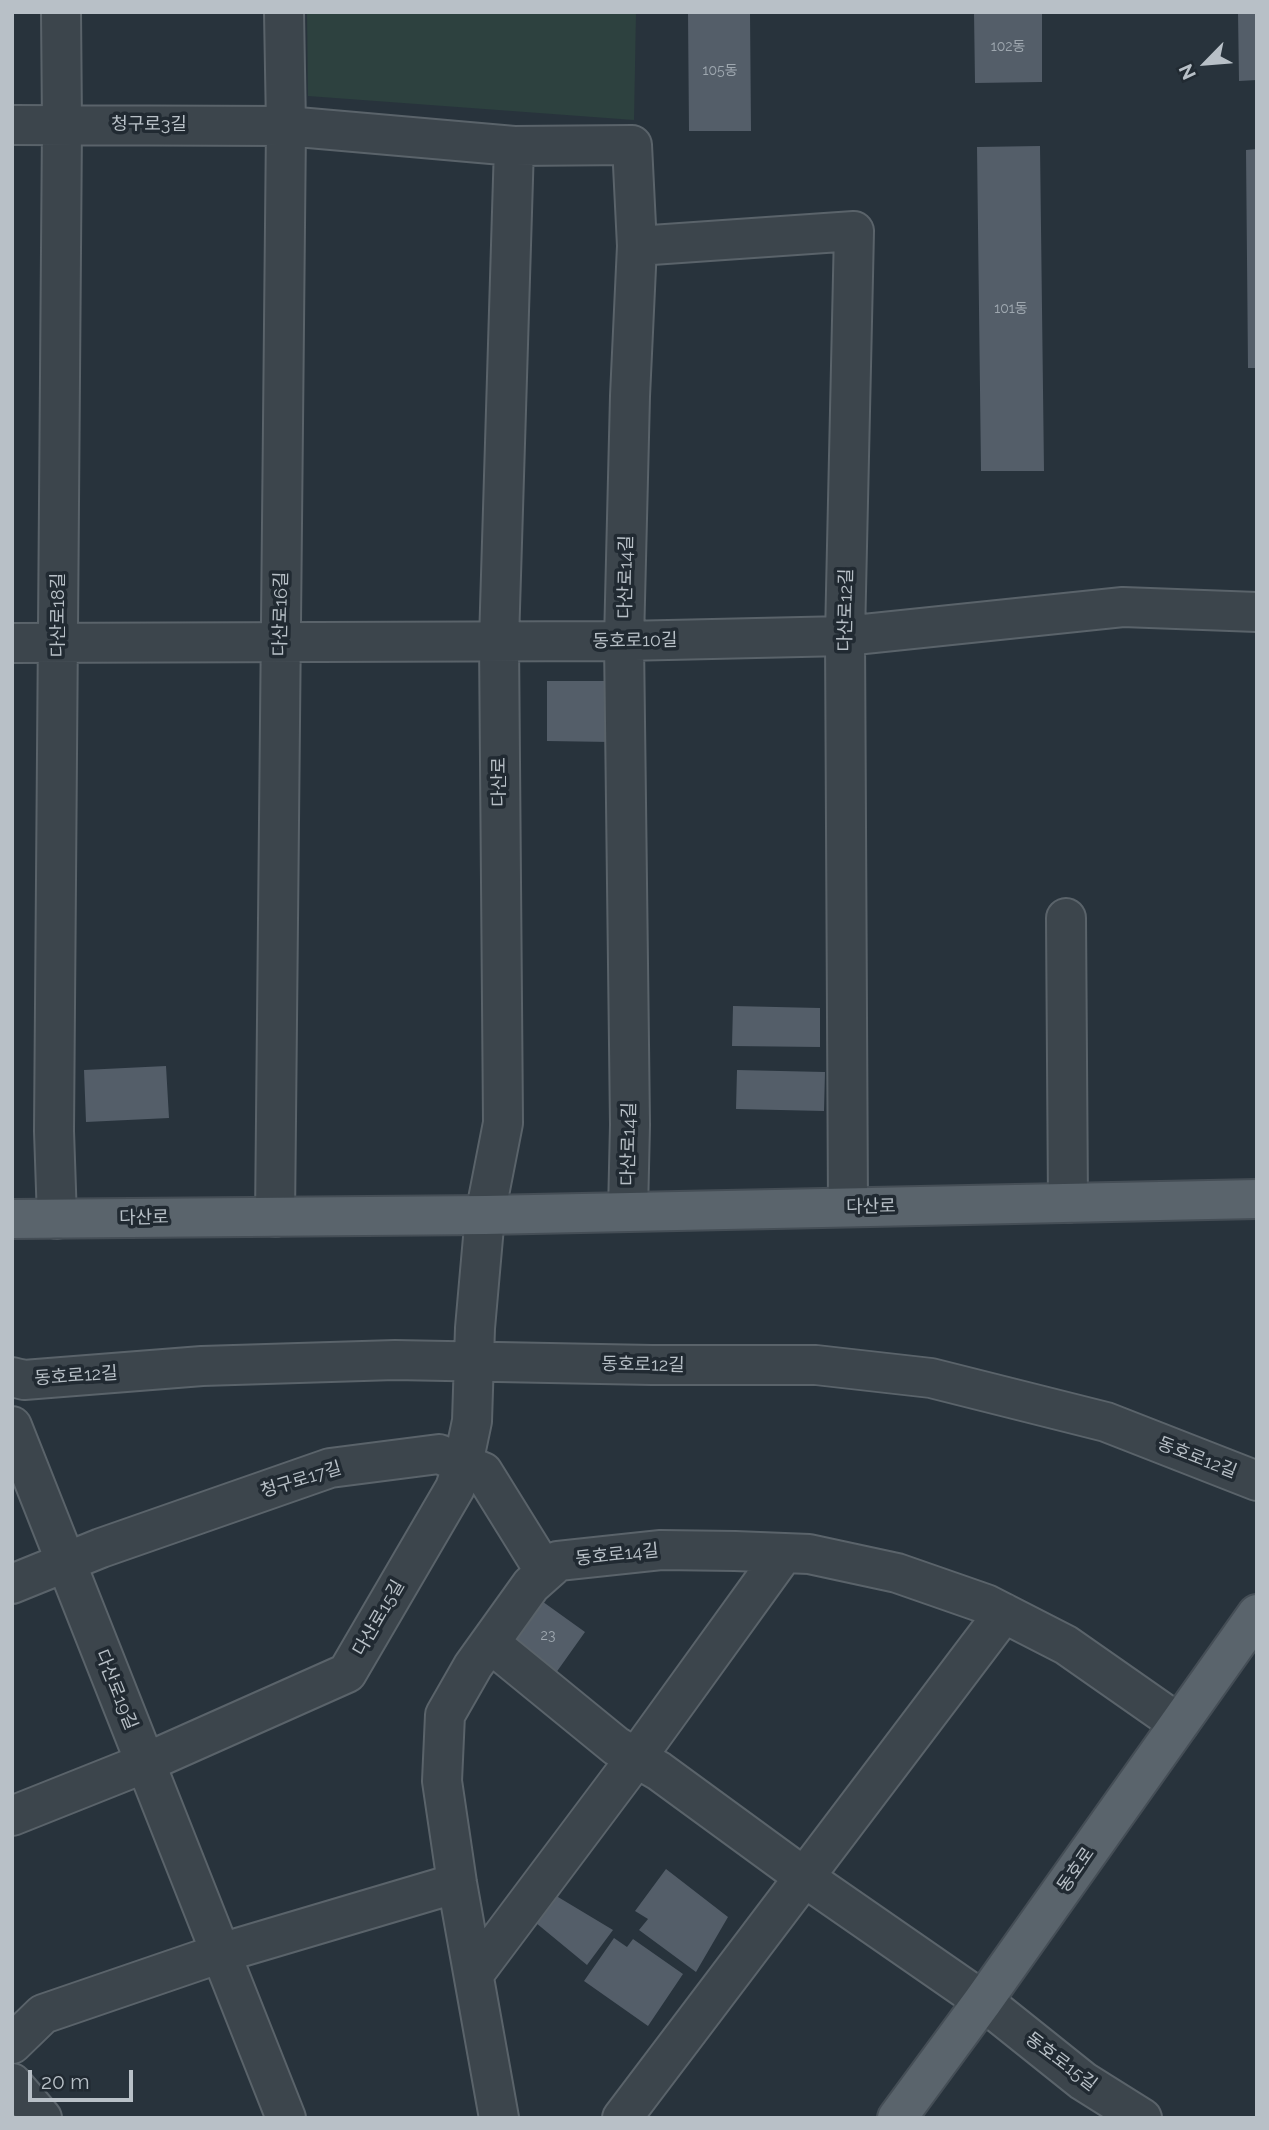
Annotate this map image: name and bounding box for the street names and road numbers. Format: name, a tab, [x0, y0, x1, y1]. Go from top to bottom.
street label: 청구로3길	[111, 114, 187, 136]
street label: 다산로14길	[614, 535, 638, 619]
street label: 다산로12길	[834, 568, 858, 652]
street label: 다산로16길	[269, 571, 293, 657]
street label: 다산로18길	[48, 573, 70, 657]
street label: 동호로10길	[592, 629, 678, 653]
street label: 다산로	[489, 757, 511, 807]
street label: 다산로14길	[617, 1102, 641, 1186]
street label: 다산로	[846, 1196, 896, 1218]
street label: 다산로	[119, 1207, 169, 1229]
street label: 동호로12길	[601, 1353, 685, 1377]
street label: 동호로12길	[34, 1362, 118, 1390]
street label: 동호로12길	[1154, 1433, 1240, 1483]
street label: 청구로17길	[258, 1457, 344, 1503]
street label: 동호로14길	[574, 1540, 660, 1570]
street label: 다산로15길	[349, 1576, 409, 1660]
street label: 다산로19길	[90, 1647, 142, 1733]
street label: 동호로	[1053, 1843, 1099, 1897]
street label: 동호로15길	[1021, 2028, 1101, 2096]

